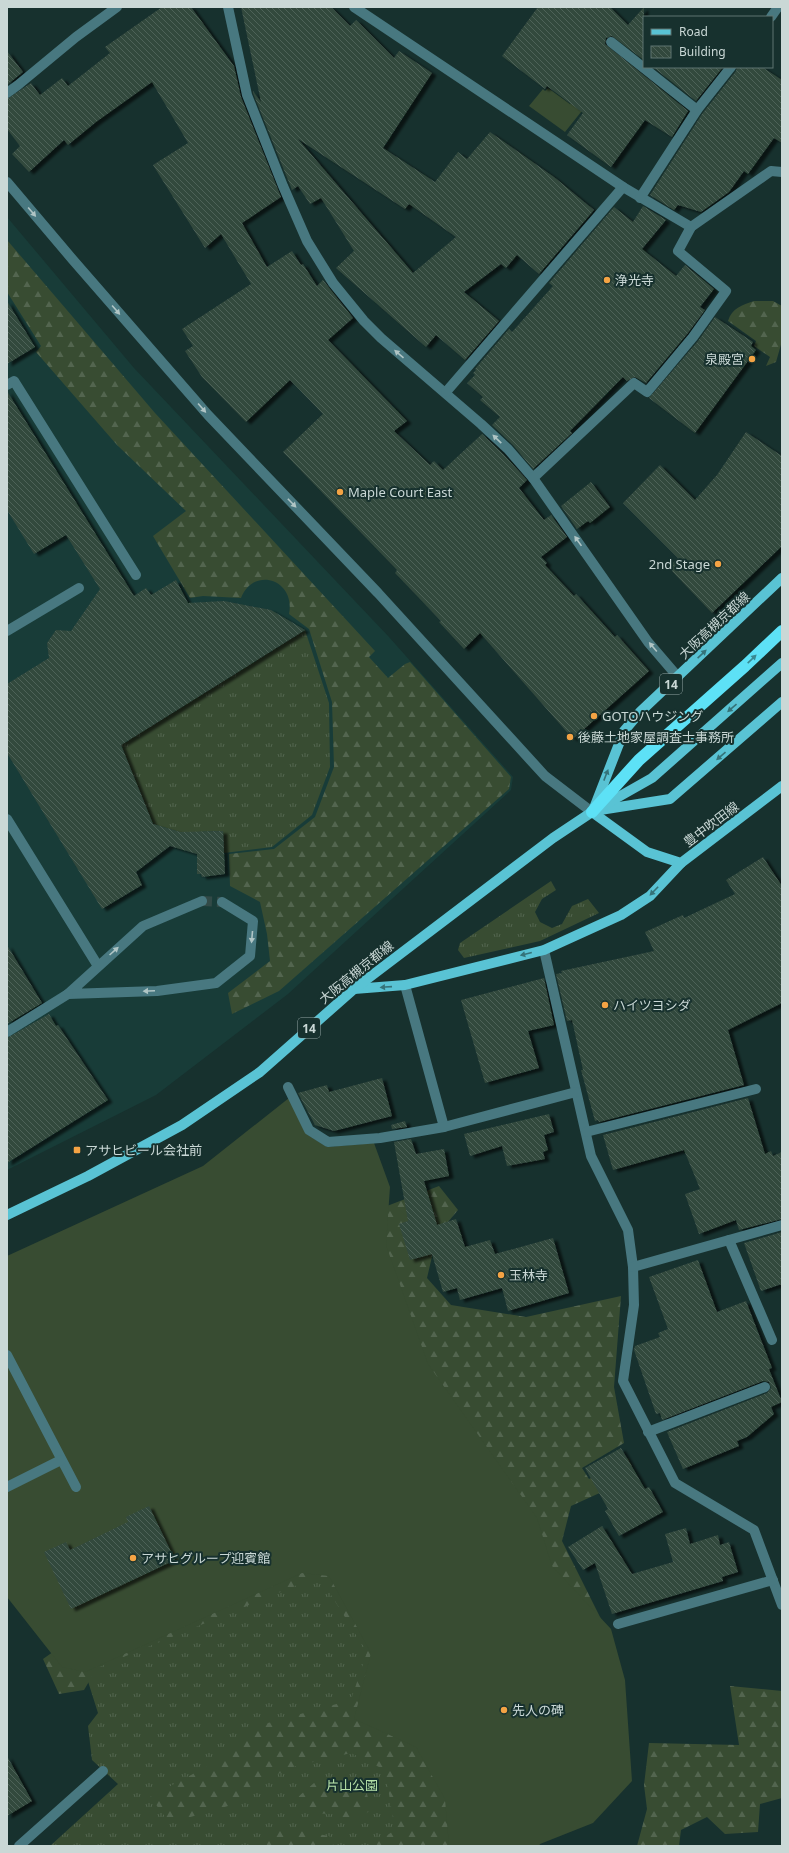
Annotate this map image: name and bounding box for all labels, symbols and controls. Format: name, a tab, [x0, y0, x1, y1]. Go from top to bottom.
legend	[643, 16, 773, 68]
text: Road	[679, 23, 708, 40]
text: Building	[679, 43, 726, 60]
one-way arrow	[27, 206, 36, 217]
place label: 浄光寺	[615, 271, 654, 289]
marker: 浄光寺	[602, 275, 612, 285]
one-way arrow	[112, 305, 121, 316]
one-way arrow	[394, 350, 404, 359]
place label: 泉殿宮	[705, 350, 744, 368]
marker: 泉殿宮	[747, 354, 757, 364]
one-way arrow	[197, 404, 206, 413]
one-way arrow	[492, 434, 502, 444]
place label: Maple Court East	[348, 483, 452, 501]
marker: Maple Court East	[335, 487, 345, 497]
one-way arrow	[287, 498, 296, 508]
one-way arrow	[574, 536, 582, 546]
place label: 2nd Stage	[649, 555, 710, 573]
marker: 2nd Stage	[713, 559, 723, 569]
street label: 大阪高槻京都線	[675, 587, 753, 663]
one-way arrow	[648, 642, 657, 653]
one-way arrow	[697, 649, 708, 658]
one-way arrow	[747, 655, 757, 664]
road number: 14	[660, 674, 682, 694]
one-way arrow	[727, 703, 737, 712]
place label: GOTOハウジング	[602, 707, 703, 725]
marker: GOTOハウジング	[589, 711, 599, 721]
place label: 後藤土地家屋調査士事務所	[578, 728, 734, 746]
marker: 後藤土地家屋調査士事務所	[565, 732, 575, 742]
one-way arrow	[716, 751, 726, 760]
one-way arrow	[604, 769, 610, 781]
street label: 豊中吹田線	[680, 797, 742, 851]
one-way arrow	[650, 886, 659, 896]
one-way arrow	[248, 931, 255, 943]
street label: 大阪高槻京都線	[315, 936, 397, 1008]
one-way arrow	[110, 947, 119, 956]
one-way arrow	[520, 952, 532, 958]
one-way arrow	[380, 983, 392, 990]
one-way arrow	[142, 988, 155, 994]
place label: ハイツヨシダ	[613, 996, 691, 1014]
marker: ハイツヨシダ	[600, 1000, 610, 1010]
road number: 14	[298, 1018, 320, 1038]
place label: アサヒビール会社前	[85, 1141, 202, 1159]
marker: アサヒビール会社前	[72, 1145, 82, 1155]
place label: 玉林寺	[509, 1266, 548, 1284]
marker: 玉林寺	[496, 1270, 506, 1280]
place label: アサヒグループ迎賓館	[141, 1549, 270, 1567]
marker: アサヒグループ迎賓館	[128, 1553, 138, 1563]
place label: 先人の碑	[512, 1701, 564, 1719]
marker: 先人の碑	[499, 1705, 509, 1715]
park label: 片山公園	[326, 1776, 378, 1794]

